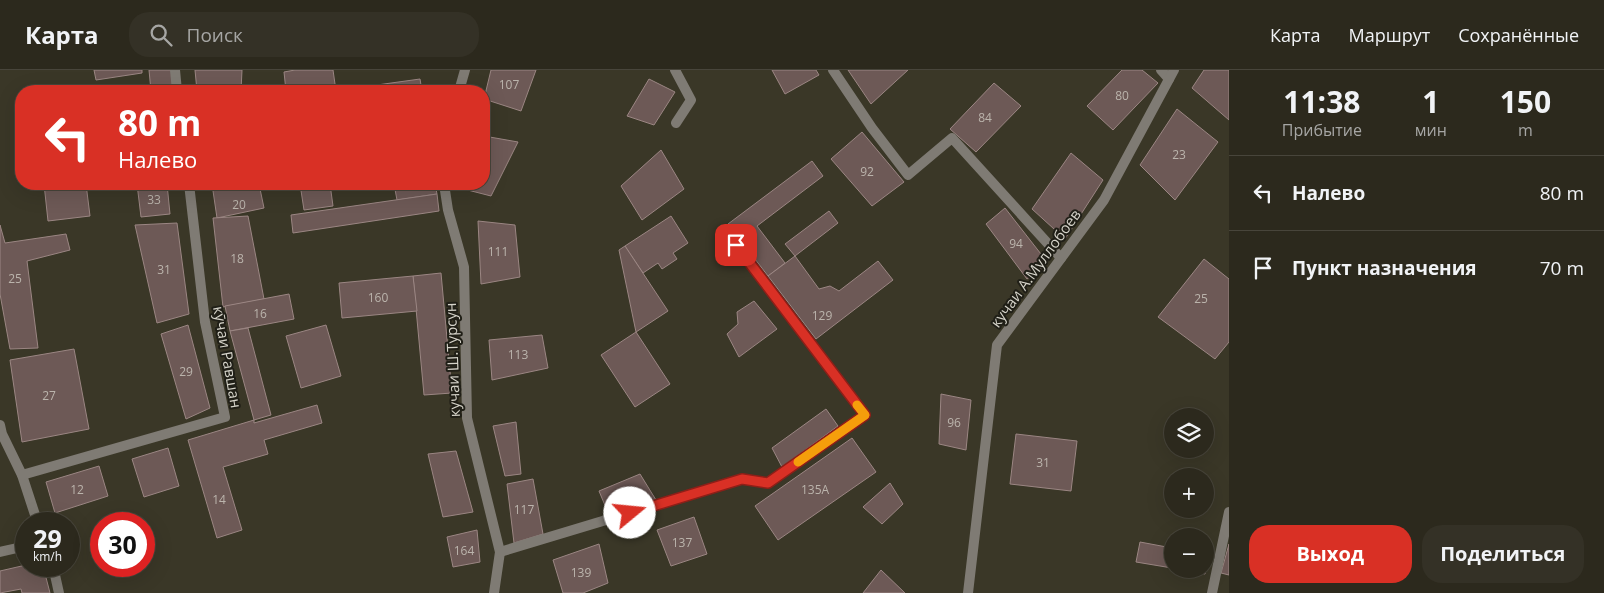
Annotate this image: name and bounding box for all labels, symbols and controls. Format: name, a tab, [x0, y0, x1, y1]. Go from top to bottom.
search box	[129, 12, 479, 57]
text: Карта	[25, 18, 99, 51]
icon: search	[147, 21, 175, 49]
text: Поиск	[187, 22, 243, 48]
text: Карта	[1270, 23, 1320, 47]
text: Маршрут	[1348, 23, 1430, 47]
text: Сохранённые	[1458, 23, 1579, 47]
house number: 107	[499, 76, 519, 93]
text: 11:38	[1283, 81, 1360, 122]
text: 1	[1422, 81, 1439, 122]
text: 150	[1500, 81, 1551, 122]
house number: 80	[1115, 87, 1129, 104]
text: 80 m	[118, 99, 201, 146]
icon: left	[35, 105, 100, 170]
house number: 84	[978, 109, 992, 126]
text: Прибытие	[1282, 119, 1362, 141]
text: мин	[1415, 119, 1447, 141]
text: m	[1518, 119, 1533, 141]
text: Налево	[118, 144, 197, 174]
house number: 23	[1172, 146, 1186, 163]
house number: 92	[860, 163, 874, 180]
icon: left	[1249, 179, 1277, 207]
text: Налево	[1292, 180, 1365, 206]
text: 80 m	[1540, 180, 1584, 206]
house number: 33	[147, 191, 161, 208]
house number: 20	[232, 196, 246, 213]
street label: кучаи А.Муллобоев	[985, 205, 1085, 331]
pin	[715, 224, 757, 266]
icon: arrive	[722, 231, 750, 259]
house number: 94	[1009, 235, 1023, 252]
house number: 111	[488, 243, 508, 260]
house number: 18	[230, 250, 244, 267]
icon: arrive	[1249, 254, 1277, 282]
text: Пункт назначения	[1292, 255, 1477, 281]
text: 70 m	[1540, 255, 1584, 281]
house number: 31	[157, 261, 171, 278]
house number: 25	[8, 270, 22, 287]
house number: 160	[368, 289, 388, 306]
house number: 25	[1194, 290, 1208, 307]
street label: кучаи Ш.Турсун	[440, 302, 464, 418]
street label: кӯчаи Равшан	[209, 304, 247, 410]
house number: 16	[253, 305, 267, 322]
house number: 129	[812, 307, 832, 324]
house number: 113	[508, 346, 528, 363]
house number: 29	[179, 363, 193, 380]
house number: 27	[42, 387, 56, 404]
map controls	[1164, 408, 1214, 578]
button: layers	[1164, 408, 1214, 458]
house number: 96	[947, 414, 961, 431]
house number: 31	[1036, 454, 1050, 471]
button: +	[1164, 468, 1214, 518]
house number: 12	[70, 481, 84, 498]
house number: 135А	[801, 481, 829, 498]
position arrow	[603, 486, 655, 538]
house number: 14	[212, 491, 226, 508]
house number: 117	[514, 501, 534, 518]
speed limit sign: 30	[90, 512, 155, 577]
text: 29	[33, 521, 62, 555]
button: Выход	[1249, 525, 1412, 583]
button: Поделиться	[1422, 525, 1584, 583]
button: −	[1164, 528, 1214, 578]
house number: 137	[672, 534, 692, 551]
house number: 164	[454, 542, 474, 559]
text: km/h	[33, 548, 62, 565]
house number: 139	[571, 564, 591, 581]

